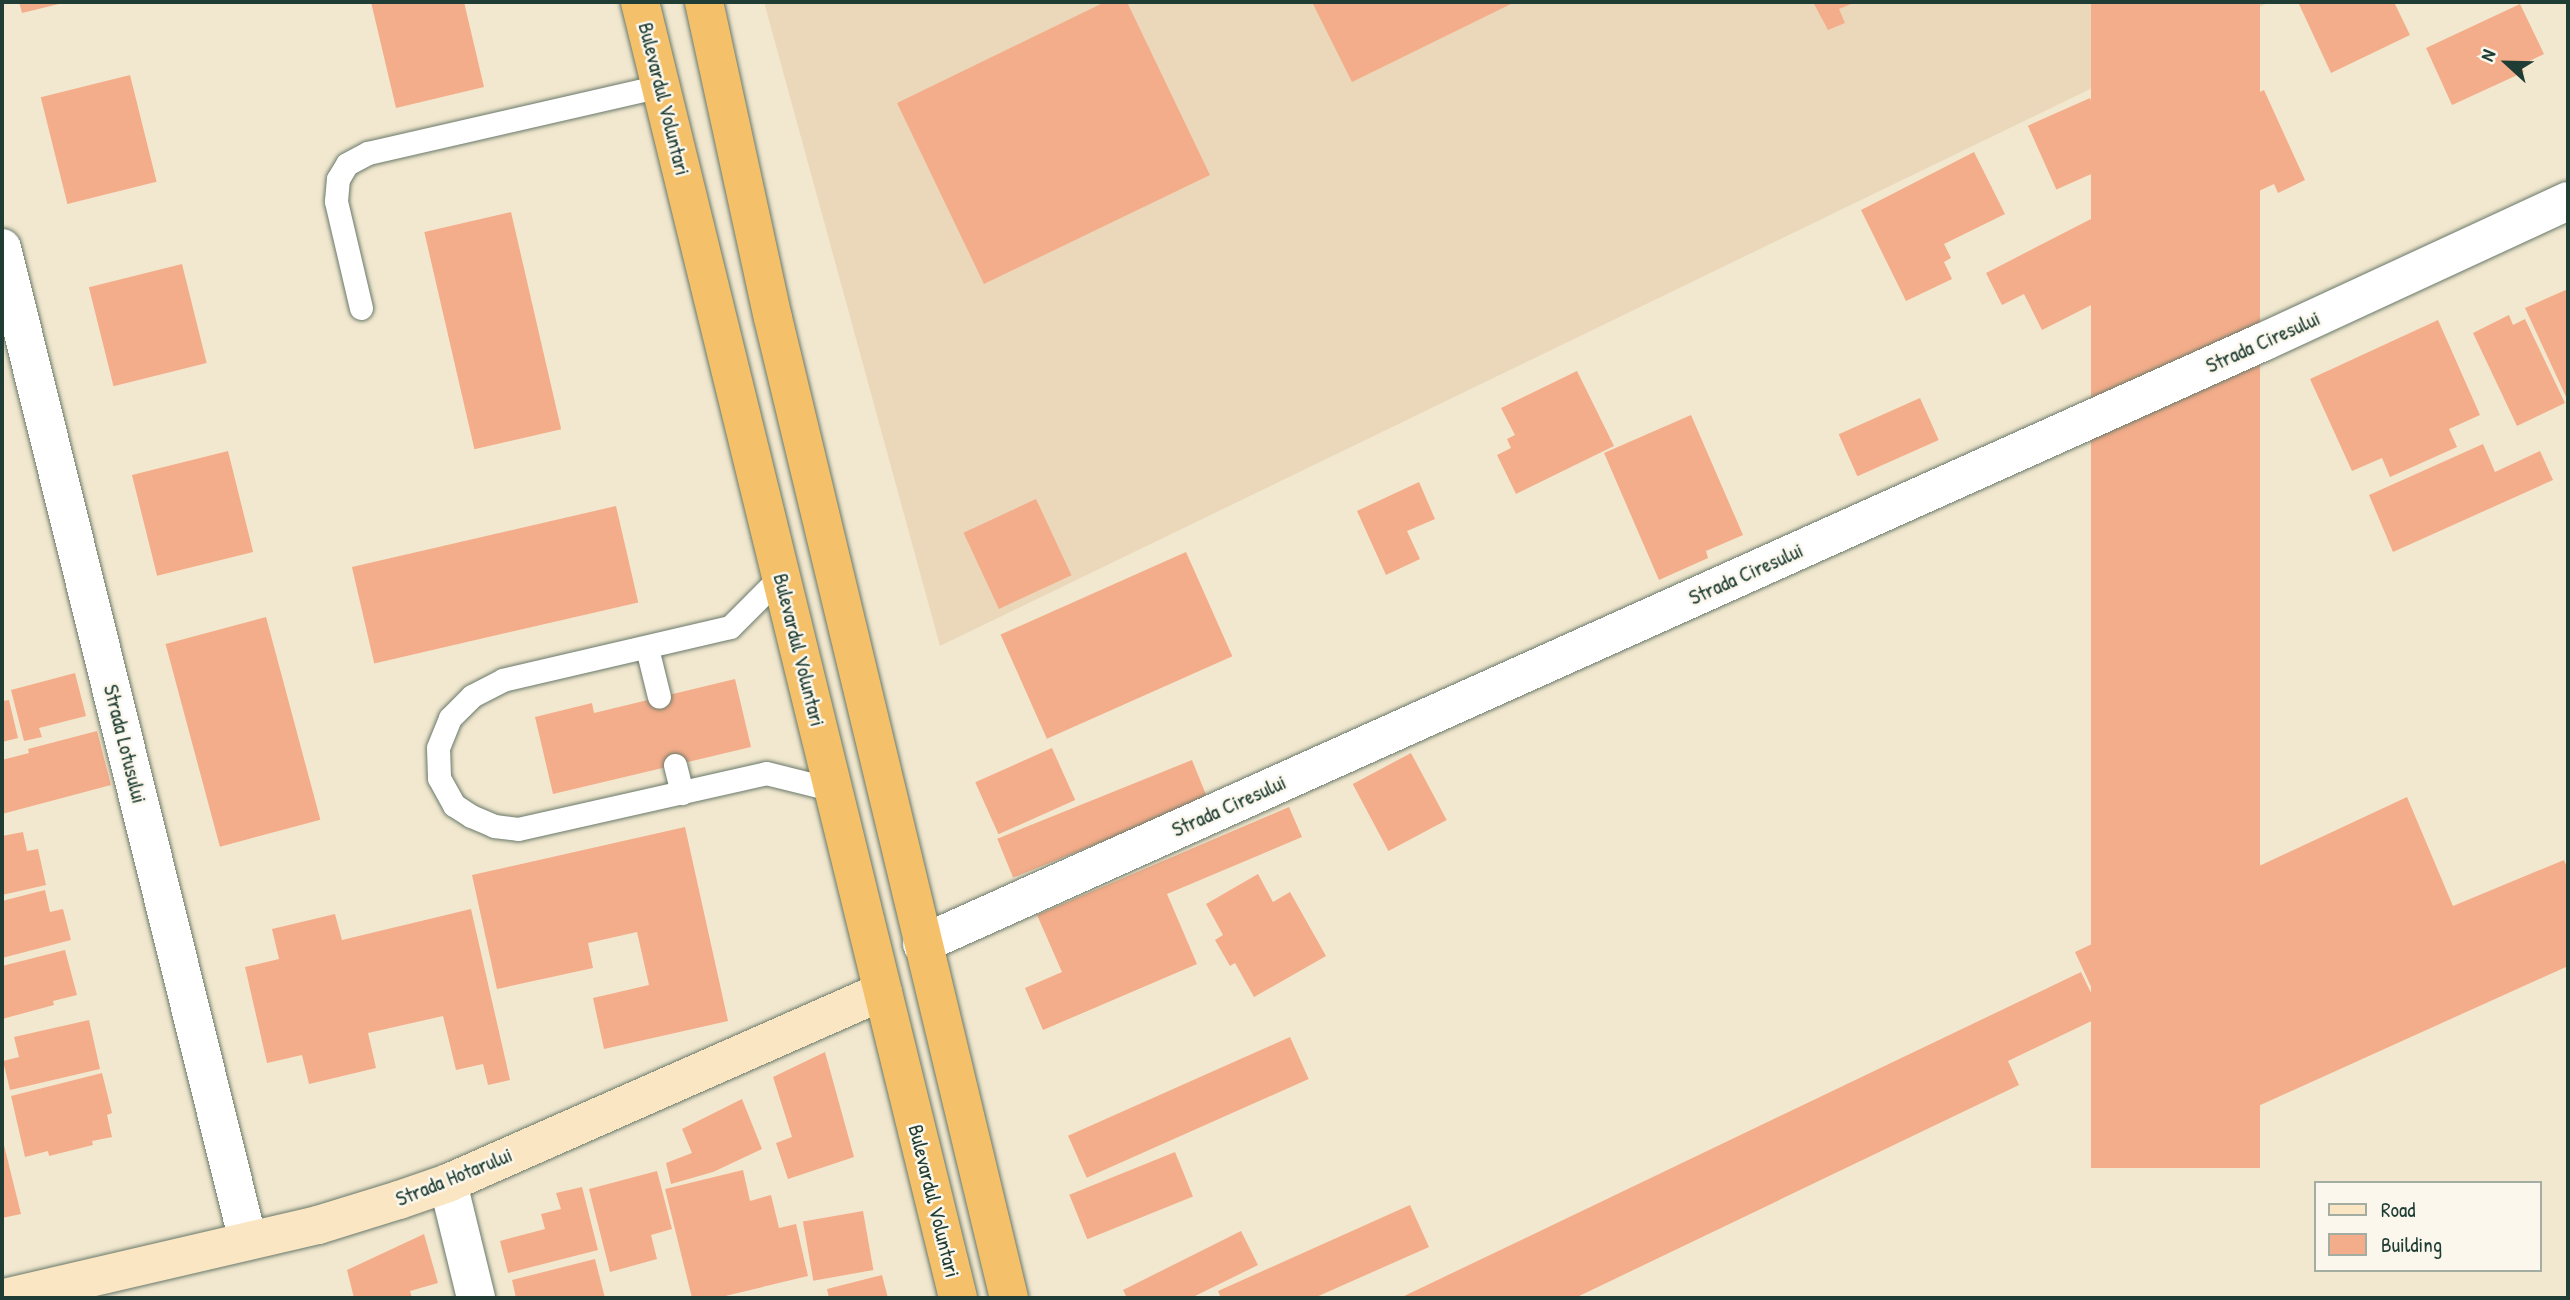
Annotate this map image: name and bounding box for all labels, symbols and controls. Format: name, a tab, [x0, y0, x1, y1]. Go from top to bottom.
street label: Bulevardul Voluntari	[633, 20, 695, 178]
north arrow	[2472, 28, 2542, 98]
text: N	[2474, 46, 2501, 65]
street label: Strada Ciresului	[2202, 306, 2324, 378]
street label: Strada Ciresului	[1685, 538, 1807, 610]
street label: Bulevardul Voluntari	[768, 571, 830, 729]
street label: Strada Lotusului	[98, 682, 152, 806]
street label: Strada Ciresului	[1168, 770, 1290, 842]
street label: Bulevardul Voluntari	[903, 1122, 965, 1280]
street label: Strada Hotarului	[392, 1142, 516, 1212]
legend	[2314, 1181, 2542, 1272]
text: Road	[2381, 1195, 2415, 1224]
text: Building	[2381, 1230, 2442, 1259]

